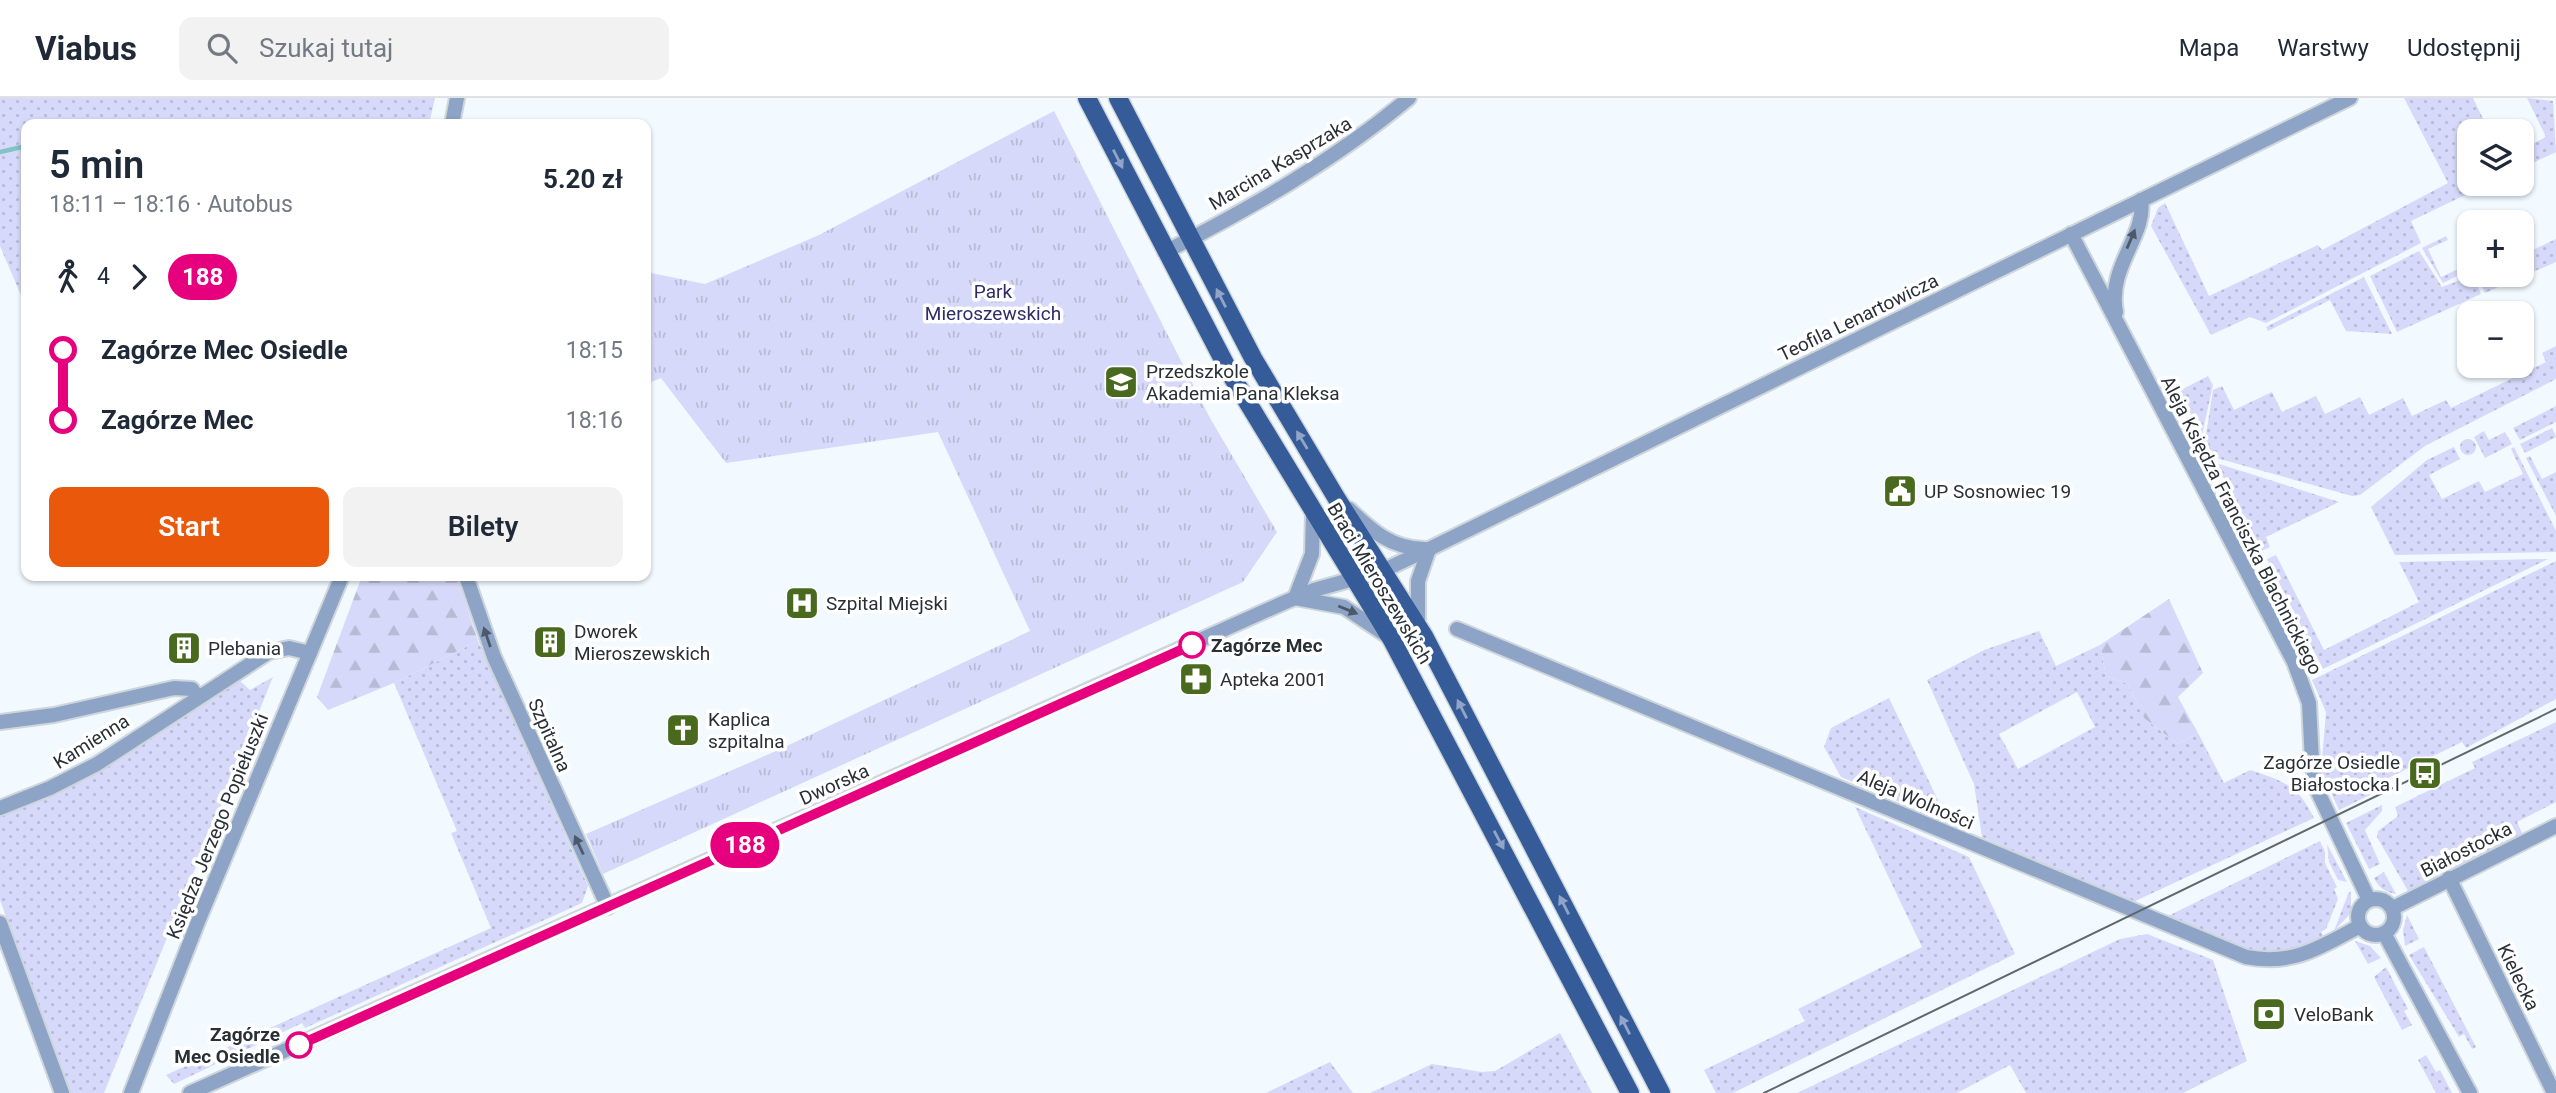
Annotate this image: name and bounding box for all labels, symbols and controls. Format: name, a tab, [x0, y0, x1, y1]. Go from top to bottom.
search box	[179, 17, 669, 80]
text: Viabus	[35, 29, 137, 68]
icon: search	[203, 29, 241, 67]
text: Szukaj tutaj	[259, 33, 393, 63]
text: Mapa	[2179, 34, 2239, 62]
text: Warstwy	[2277, 34, 2369, 62]
text: Udostępnij	[2407, 34, 2521, 62]
street label: Marcina Kasprzaka	[1205, 112, 1356, 215]
map controls	[2457, 119, 2534, 378]
button: layers	[2457, 119, 2534, 196]
text: 5 min	[49, 143, 144, 187]
one-way arrow	[1112, 149, 1123, 169]
text: 5.20 zł	[543, 164, 623, 194]
text: 18:11 – 18:16 · Autobus	[49, 191, 293, 218]
button: +	[2457, 210, 2534, 287]
one-way arrow	[2126, 228, 2137, 249]
icon: walk	[49, 258, 87, 296]
icon: forward	[120, 258, 158, 296]
text: 4	[97, 263, 110, 290]
text: 188	[182, 263, 223, 291]
street label: Teofila Lenartowicza	[1775, 269, 1942, 366]
park label: Park Mieroszewskich	[925, 280, 1061, 325]
one-way arrow	[1215, 288, 1226, 308]
button: −	[2457, 301, 2534, 378]
text: Zagórze Mec Osiedle	[101, 335, 348, 365]
text: 18:15	[566, 337, 623, 364]
place label: Przedszkole Akademia Pana Kleksa	[1146, 360, 1340, 405]
school or university icon: Przedszkole Akademia Pana Kleksa	[1102, 363, 1140, 401]
street label: Aleja Księdza Franciszka Blachnickiego	[2156, 372, 2327, 678]
text: Zagórze Mec	[101, 405, 254, 435]
text: 18:16	[566, 407, 623, 434]
one-way arrow	[1295, 431, 1308, 450]
public building icon: UP Sosnowiec 19	[1881, 472, 1919, 510]
place label: UP Sosnowiec 19	[1924, 480, 2071, 503]
button: Start	[49, 487, 329, 567]
button: Bilety	[343, 487, 623, 567]
street label: Braci Mieroszewskich	[1322, 499, 1437, 668]
hospital icon: Szpital Miejski	[783, 584, 821, 622]
place label: Szpital Miejski	[826, 592, 948, 615]
one-way arrow	[1337, 605, 1358, 616]
place label: Dworek Mieroszewskich	[574, 620, 710, 665]
building icon: Dworek Mieroszewskich	[531, 623, 569, 661]
one-way arrow	[481, 626, 492, 647]
building icon: Plebania	[165, 629, 203, 667]
marker: Zagórze Mec	[1179, 632, 1205, 658]
place label: Zagórze Mec	[1211, 634, 1323, 657]
place label: Plebania	[208, 637, 281, 660]
pharmacy icon: Apteka 2001	[1177, 660, 1215, 698]
place label: Apteka 2001	[1220, 668, 1327, 691]
street label: Szpitalna	[523, 695, 576, 776]
one-way arrow	[1456, 699, 1468, 718]
place label: Kaplica szpitalna	[708, 708, 785, 753]
street label: Kamienna	[49, 709, 133, 774]
street label: Księdza Jerzego Popiełuszki	[162, 710, 273, 942]
church icon: Kaplica szpitalna	[664, 711, 702, 749]
place label: Zagórze Osiedle Białostocka I	[2263, 751, 2400, 796]
bus stop icon: Zagórze Osiedle Białostocka I	[2406, 754, 2444, 792]
street label: Dworska	[796, 759, 873, 810]
street label: Aleja Wolności	[1854, 765, 1978, 834]
street label: Białostocka	[2417, 817, 2516, 882]
line badge: 188	[705, 822, 785, 868]
one-way arrow	[1494, 830, 1505, 850]
text: 188	[724, 831, 766, 859]
one-way arrow	[573, 835, 585, 855]
one-way arrow	[1558, 894, 1570, 914]
street label: Kielecka	[2493, 940, 2545, 1014]
bank icon: VeloBank	[2250, 995, 2288, 1033]
place label: VeloBank	[2294, 1003, 2374, 1026]
one-way arrow	[1620, 1014, 1632, 1034]
place label: Zagórze Mec Osiedle	[174, 1023, 280, 1068]
marker: Zagórze Mec Osiedle	[286, 1032, 312, 1058]

